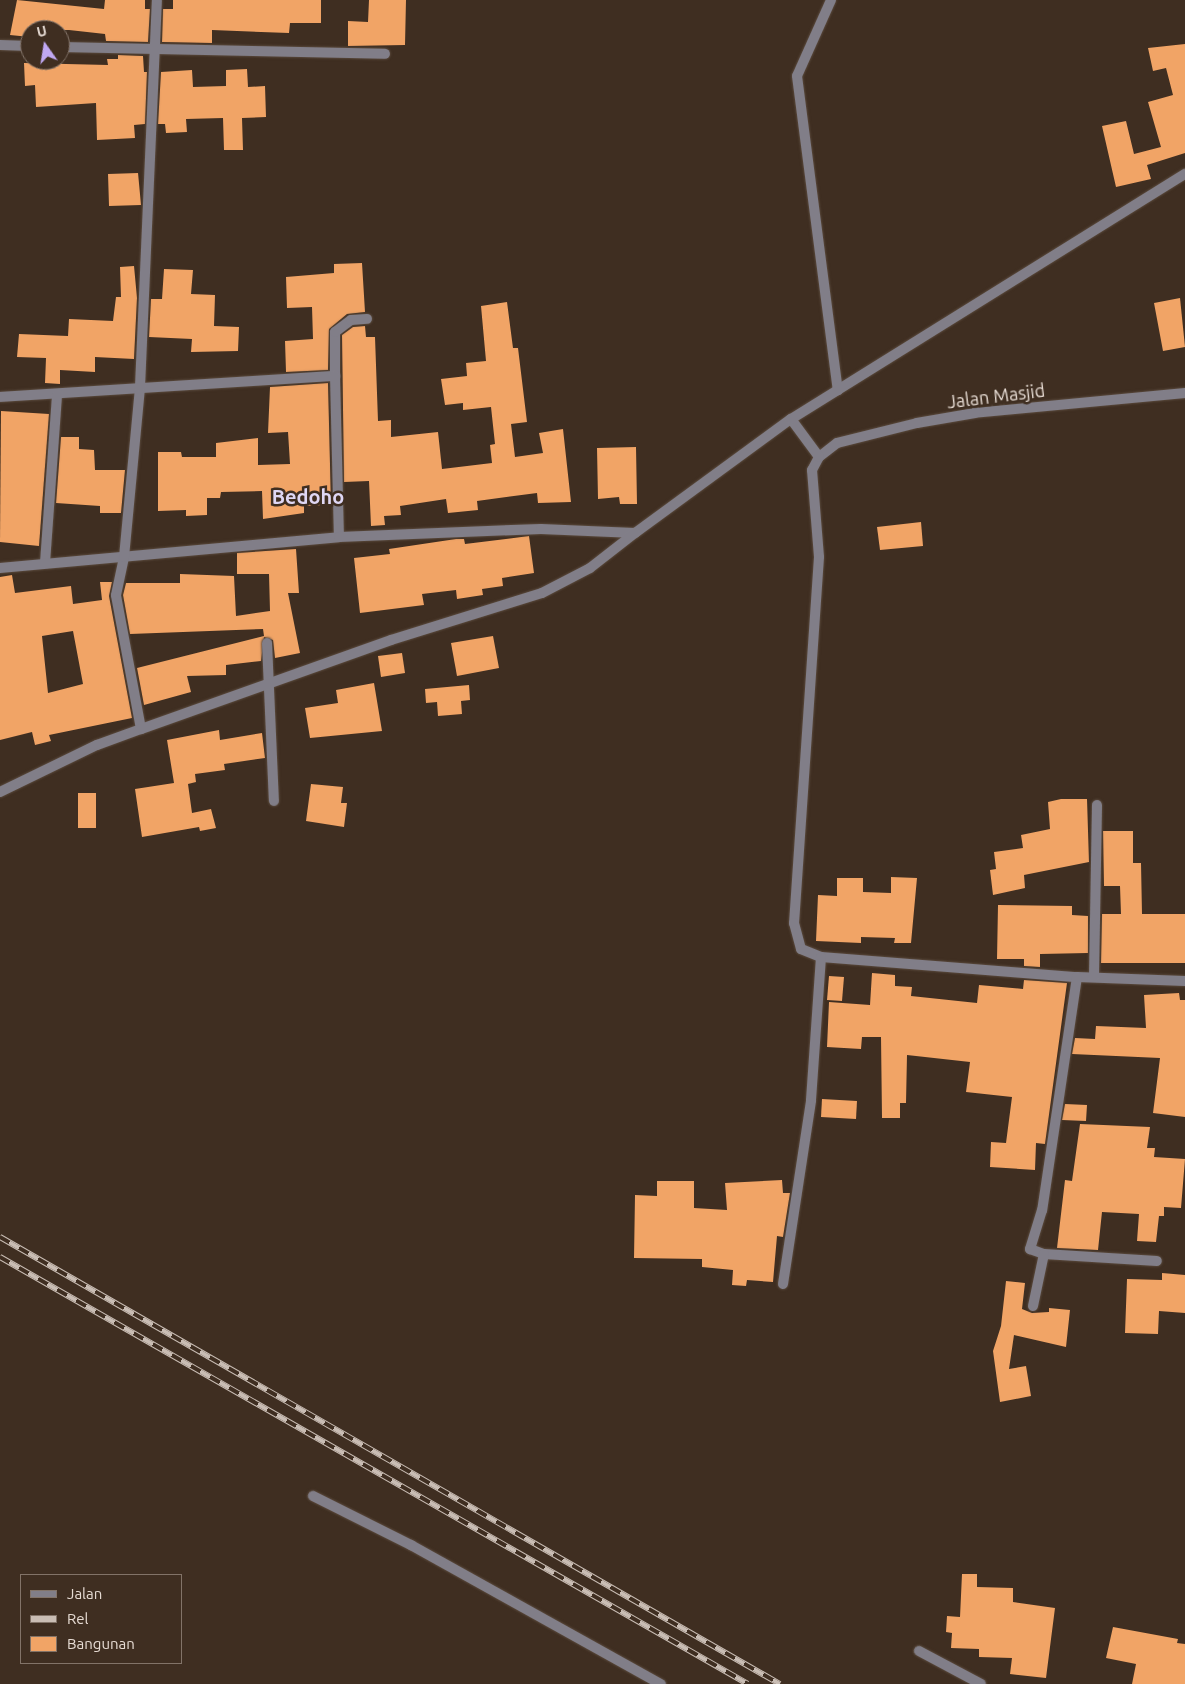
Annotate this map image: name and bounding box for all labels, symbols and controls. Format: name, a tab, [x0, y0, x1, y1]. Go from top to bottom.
north arrow	[20, 20, 70, 70]
text: U	[35, 22, 48, 40]
street label: Jalan Masjid	[946, 379, 1046, 413]
district label: Bedoho	[272, 484, 344, 508]
legend	[20, 1574, 182, 1664]
text: Jalan	[67, 1585, 102, 1602]
text: Rel	[67, 1610, 89, 1627]
text: Bangunan	[67, 1635, 135, 1652]

